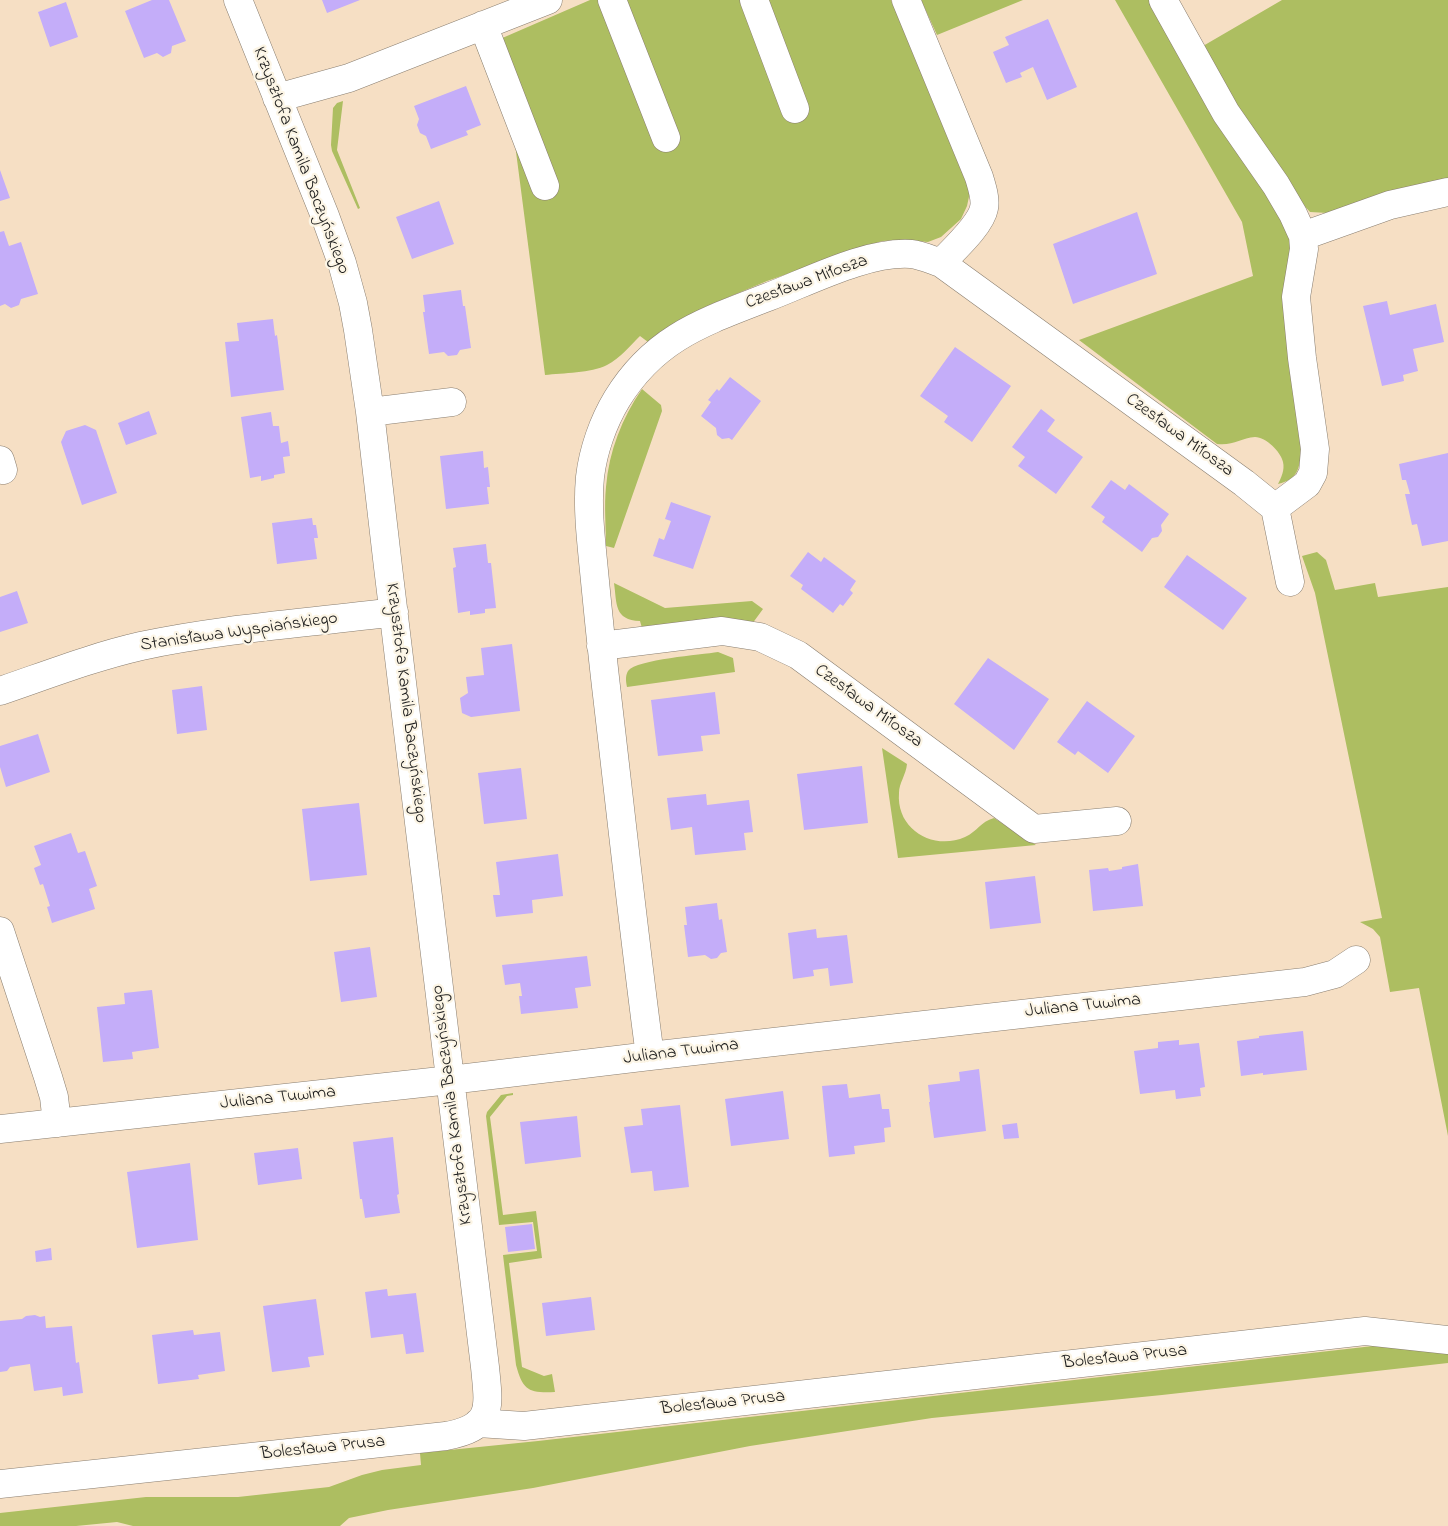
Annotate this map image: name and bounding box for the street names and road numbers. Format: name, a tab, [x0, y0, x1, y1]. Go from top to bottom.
street label: Krzysztofa Kamila Baczyńskiego	[247, 44, 353, 278]
street label: Czesława Miłosza	[743, 251, 871, 315]
street label: Czesława Miłosza	[1121, 389, 1237, 483]
street label: Krzysztofa Kamila Baczyńskiego	[380, 582, 430, 824]
street label: Stanisława Wyspiańskiego	[139, 608, 339, 658]
street label: Czesława Miłosza	[810, 660, 926, 754]
street label: Krzysztofa Kamila Baczyńskiego	[428, 984, 478, 1226]
street label: Juliana Tuwima	[1024, 990, 1142, 1024]
street label: Juliana Tuwima	[622, 1035, 740, 1071]
street label: Juliana Tuwima	[219, 1082, 337, 1116]
street label: Bolesława Prusa	[1062, 1341, 1188, 1375]
street label: Bolesława Prusa	[660, 1387, 786, 1421]
street label: Bolesława Prusa	[260, 1432, 386, 1466]

